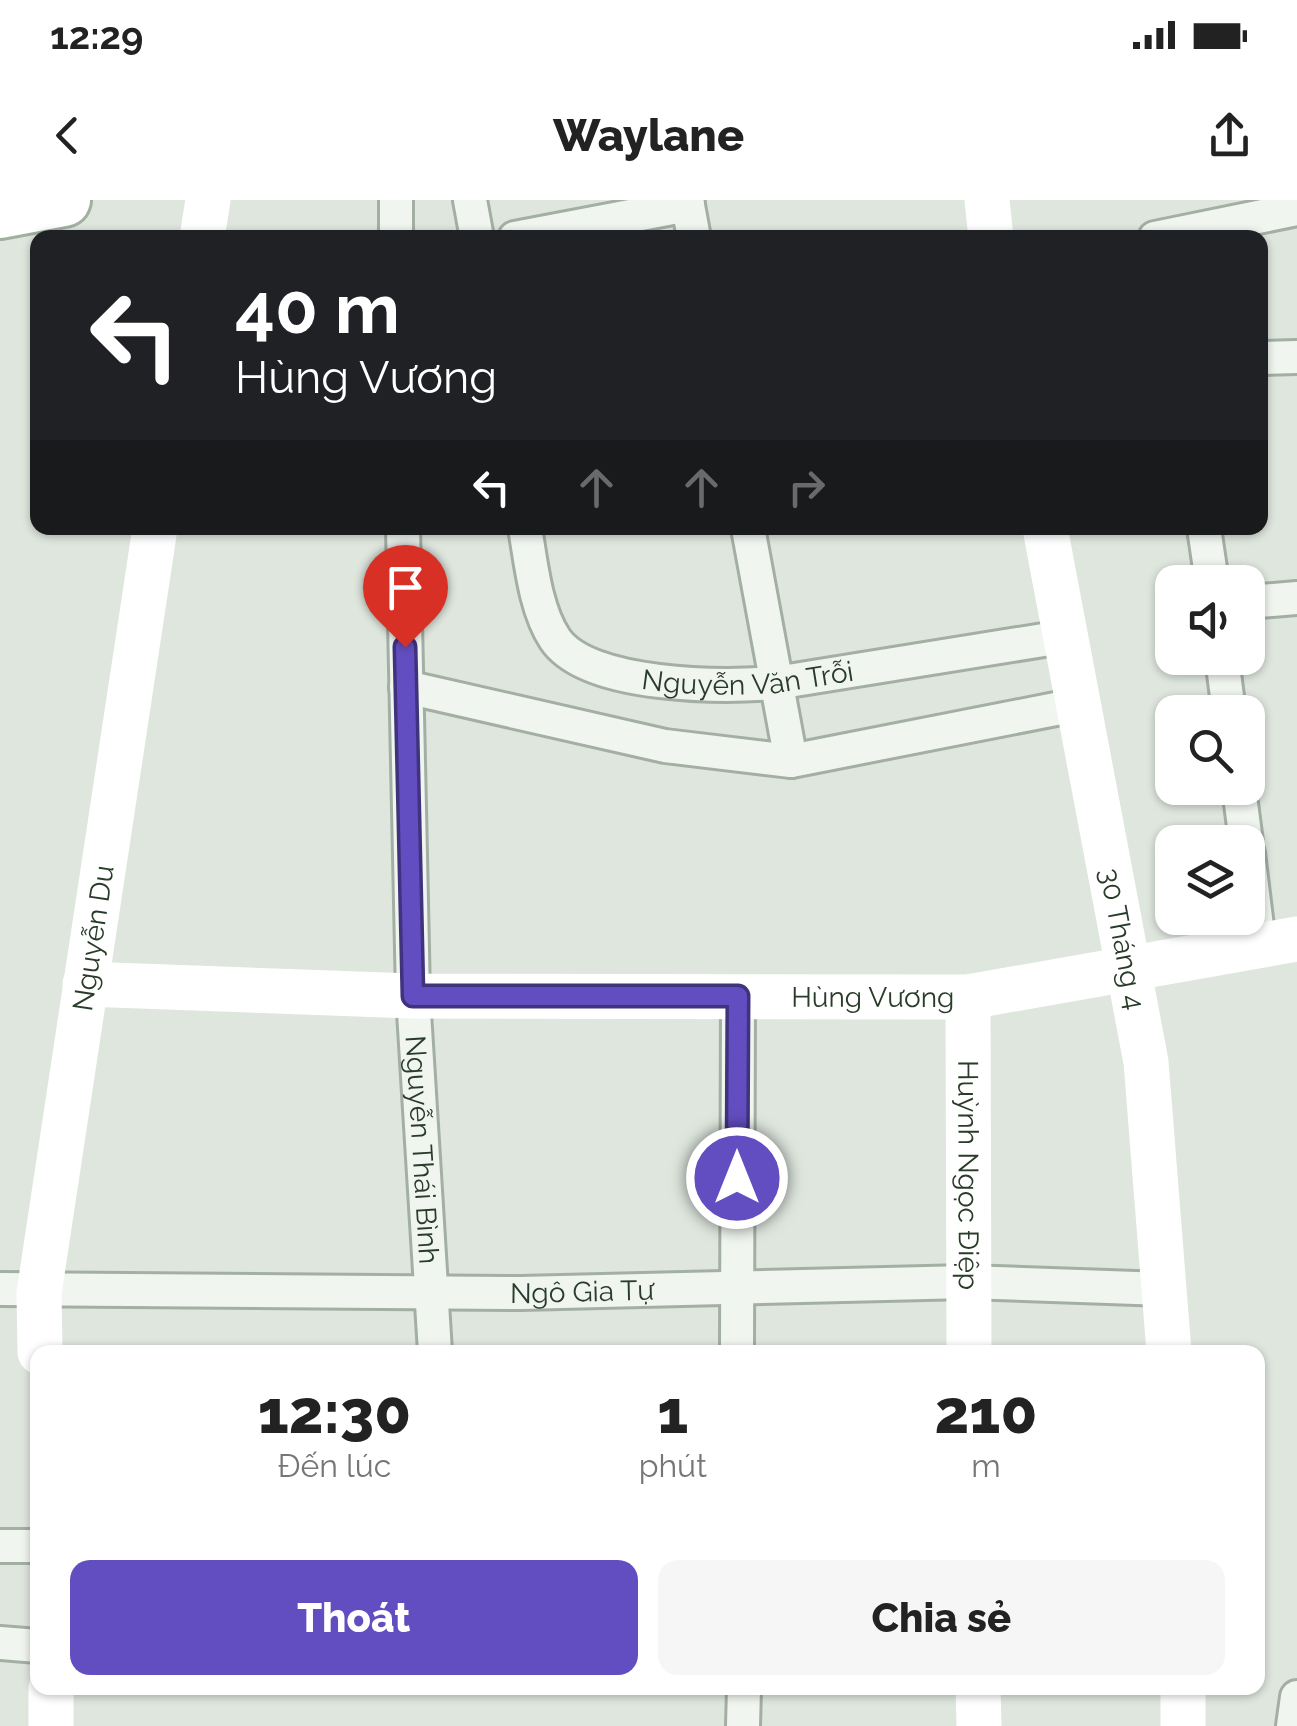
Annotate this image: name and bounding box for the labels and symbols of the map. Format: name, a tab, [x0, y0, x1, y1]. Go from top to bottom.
pin	[363, 545, 448, 648]
street label: Nguyễn Văn Trỗi	[640, 655, 856, 702]
street label: Nguyễn Du	[66, 863, 121, 1013]
street label: 30 Tháng 4	[1093, 865, 1152, 1012]
street label: Hùng Vương	[791, 981, 954, 1014]
street label: Nguyễn Thái Bình	[398, 1034, 446, 1265]
street label: Huỳnh Ngọc Điệp	[951, 1060, 985, 1290]
position arrow	[685, 1126, 789, 1230]
street label: Ngô Gia Tự	[510, 1274, 656, 1310]

